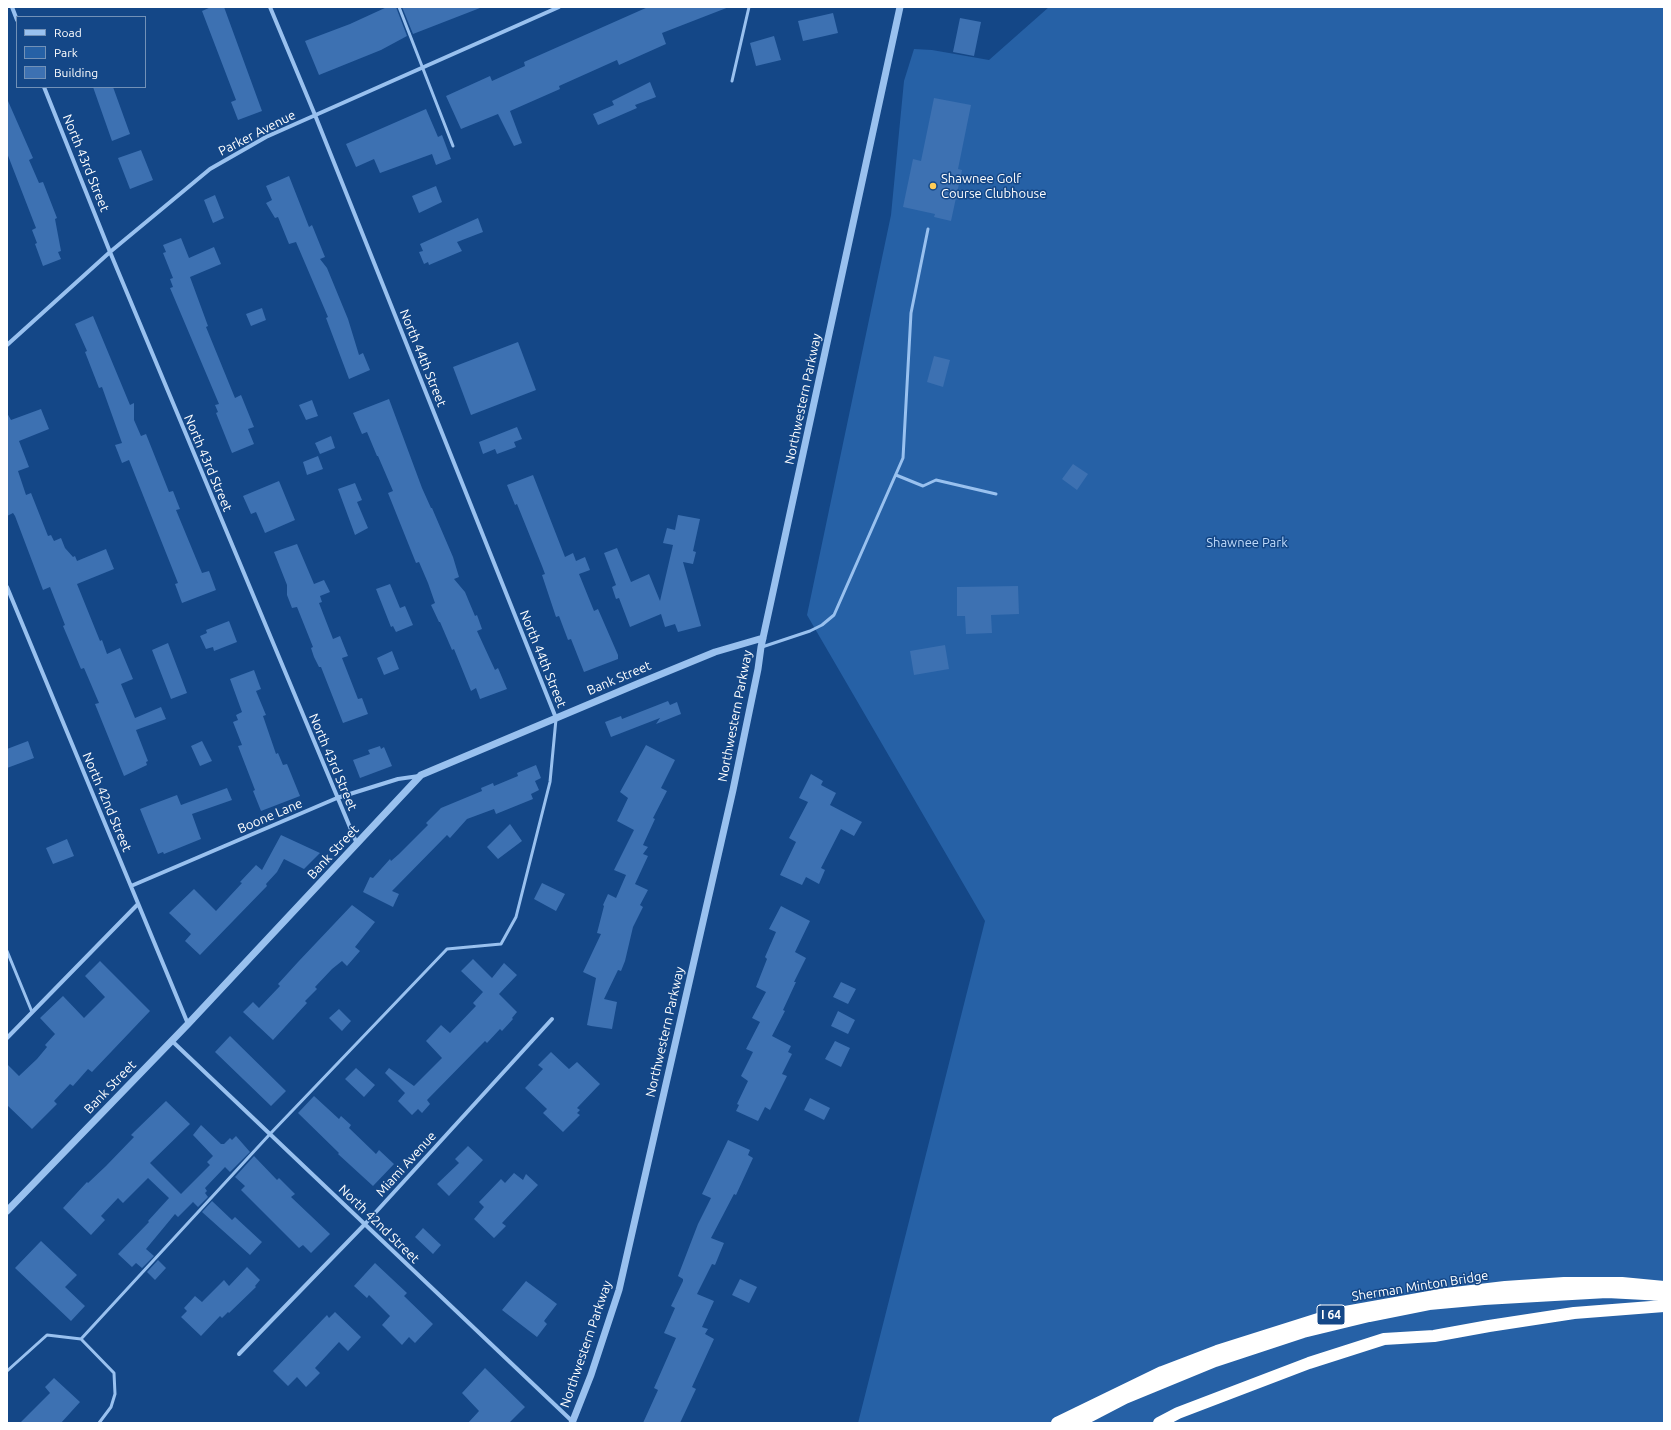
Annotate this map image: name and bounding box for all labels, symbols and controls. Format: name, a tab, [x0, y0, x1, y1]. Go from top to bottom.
legend	[16, 16, 146, 88]
text: Road	[54, 26, 82, 39]
text: Park	[54, 46, 78, 59]
text: Building	[54, 66, 98, 79]
street label: Parker Avenue	[216, 107, 298, 159]
street label: North 43rd Street	[59, 112, 113, 214]
place label: Shawnee Golf Course Clubhouse	[941, 171, 1046, 202]
marker: Shawnee Golf Course Clubhouse	[928, 181, 938, 191]
street label: North 44th Street	[396, 307, 450, 409]
street label: Northwestern Parkway	[781, 332, 825, 466]
street label: North 43rd Street	[181, 412, 235, 514]
park label: Shawnee Park	[1206, 535, 1288, 551]
street label: North 44th Street	[516, 608, 570, 710]
street label: Northwestern Parkway	[715, 649, 755, 783]
street label: Bank Street	[585, 657, 653, 699]
street label: North 43rd Street	[306, 711, 360, 813]
street label: North 42nd Street	[79, 750, 135, 854]
street label: Boone Lane	[235, 795, 305, 837]
street label: Bank Street	[304, 822, 362, 882]
street label: Northwestern Parkway	[642, 965, 688, 1099]
street label: Bank Street	[81, 1057, 139, 1117]
street label: Miami Avenue	[373, 1128, 439, 1200]
street label: North 42nd Street	[335, 1181, 423, 1267]
street label: Sherman Minton Bridge	[1351, 1267, 1489, 1305]
street label: Northwestern Parkway	[557, 1278, 615, 1410]
road number: I 64	[1317, 1305, 1345, 1325]

